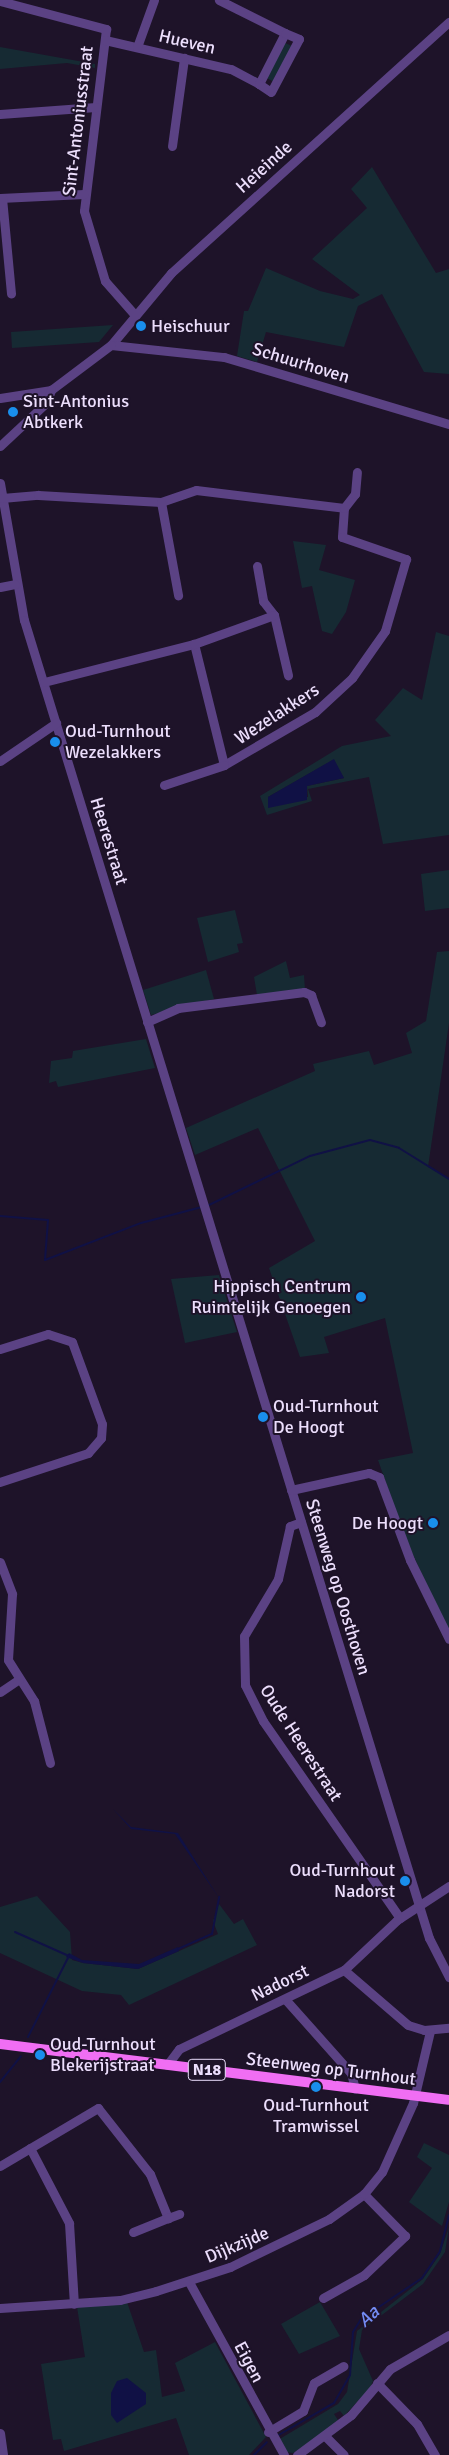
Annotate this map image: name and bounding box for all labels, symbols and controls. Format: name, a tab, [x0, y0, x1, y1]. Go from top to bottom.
street label: Hueven	[157, 25, 217, 59]
street label: Sint-Antoniusstraat	[58, 45, 98, 197]
street label: Heieinde	[231, 136, 297, 198]
place label: Heischuur	[151, 315, 230, 337]
marker: Heischuur	[135, 320, 147, 332]
street label: Schuurhoven	[250, 338, 352, 388]
place label: Sint-Antonius Abtkerk	[23, 391, 129, 434]
marker: Sint-Antonius Abtkerk	[7, 406, 19, 418]
street label: Wezelakkers	[231, 679, 323, 749]
place label: Oud-Turnhout Wezelakkers	[65, 721, 171, 764]
marker: Oud-Turnhout Wezelakkers	[49, 736, 61, 748]
street label: Heerestraat	[85, 795, 133, 887]
place label: Hippisch Centrum Ruimtelijk Genoegen	[191, 1276, 351, 1318]
marker: Hippisch Centrum Ruimtelijk Genoegen	[355, 1291, 367, 1303]
place label: Oud-Turnhout De Hoogt	[273, 1396, 379, 1438]
marker: Oud-Turnhout De Hoogt	[257, 1411, 269, 1423]
street label: Steenweg op Oosthoven	[301, 1496, 375, 1678]
place label: De Hoogt	[352, 1512, 423, 1534]
marker: De Hoogt	[427, 1517, 439, 1529]
street label: Oude Heerestraat	[255, 1681, 347, 1805]
place label: Oud-Turnhout Nadorst	[289, 1860, 395, 1902]
marker: Oud-Turnhout Nadorst	[399, 1875, 411, 1887]
street label: Nadorst	[248, 1960, 312, 2006]
place label: Oud-Turnhout Blekerijstraat	[50, 2034, 156, 2076]
street label: Steenweg op Turnhout	[245, 2048, 417, 2090]
marker: Oud-Turnhout Blekerijstraat	[34, 2049, 46, 2061]
road number: N18	[187, 2056, 227, 2084]
marker: Oud-Turnhout Tramwissel	[310, 2081, 322, 2093]
place label: Oud-Turnhout Tramwissel	[263, 2095, 369, 2138]
street label: Dijkzijde	[202, 2222, 272, 2268]
water label: Aa	[353, 2301, 385, 2333]
street label: Eigen	[229, 2338, 269, 2386]

